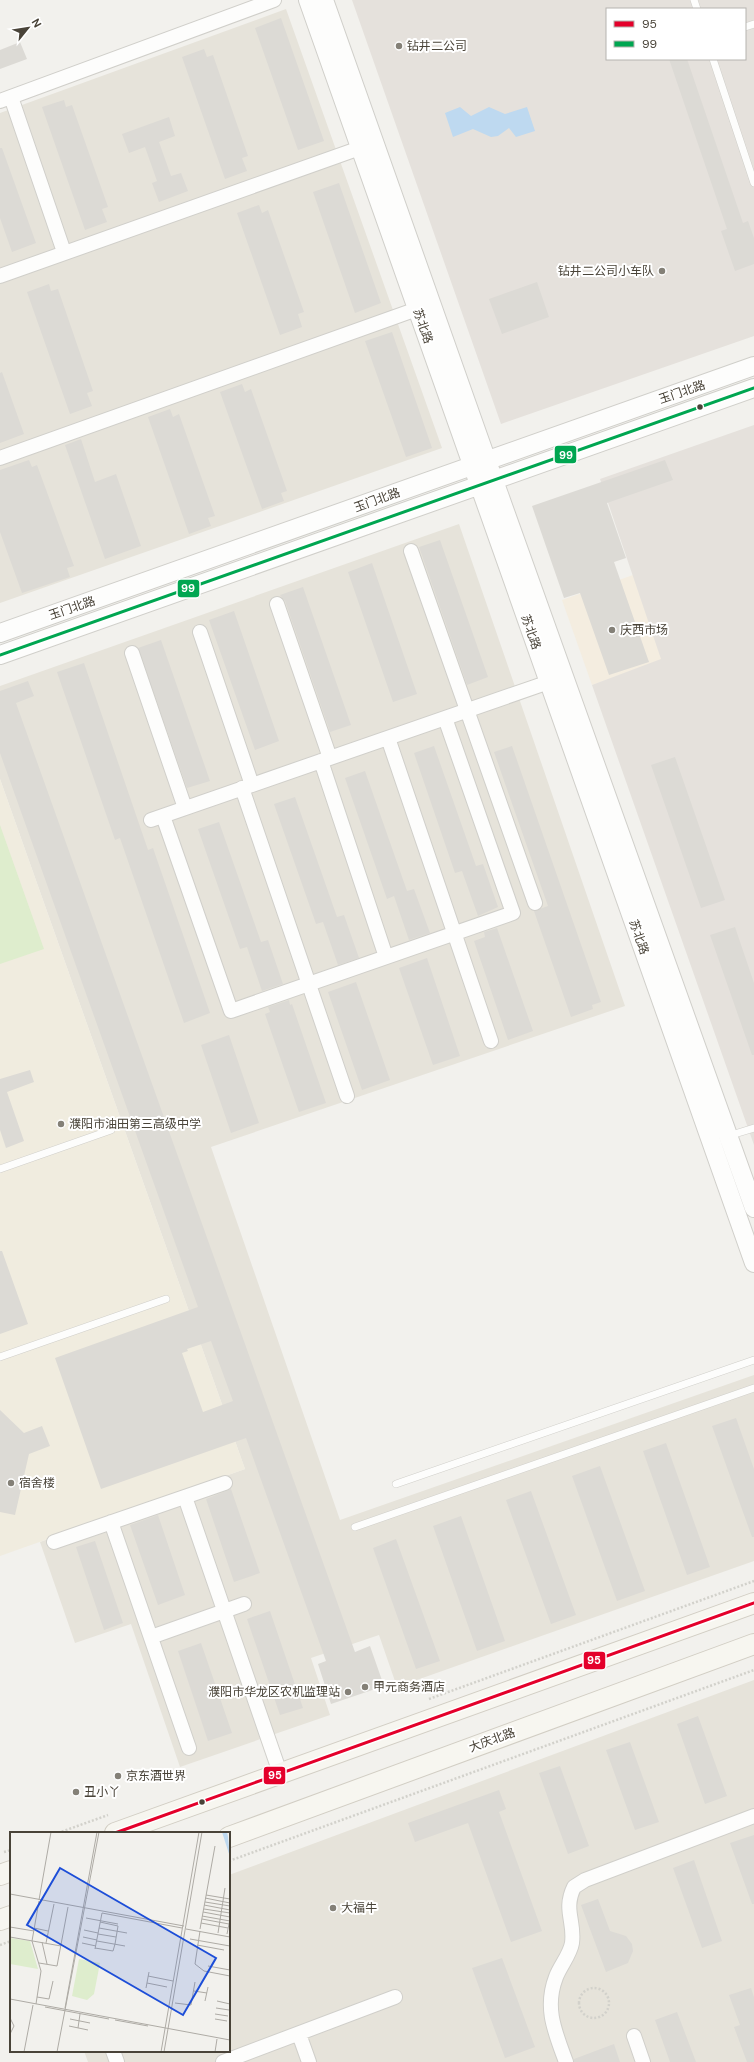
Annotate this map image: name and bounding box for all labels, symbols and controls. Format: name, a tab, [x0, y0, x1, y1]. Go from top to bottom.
north arrow	[8, 8, 48, 48]
legend	[606, 8, 746, 60]
text: N	[29, 16, 45, 30]
text: 95	[642, 16, 657, 32]
text: 99	[642, 36, 657, 52]
place label: 钻井二公司	[407, 38, 467, 54]
marker: 钻井二公司	[394, 41, 404, 51]
place label: 钻井二公司小车队	[558, 263, 654, 279]
marker: 钻井二公司小车队	[657, 266, 667, 276]
street label: 苏北路	[410, 306, 436, 346]
street label: 玉门北路	[657, 377, 707, 407]
unlabelled marker	[695, 402, 705, 412]
line badge: 99	[554, 445, 577, 464]
text: 99	[559, 448, 573, 462]
street label: 玉门北路	[352, 484, 402, 516]
line badge: 99	[177, 579, 200, 598]
text: 99	[181, 581, 195, 595]
street label: 玉门北路	[47, 593, 97, 623]
street label: 苏北路	[518, 612, 544, 652]
place label: 庆西市场	[620, 622, 668, 638]
marker: 庆西市场	[607, 625, 617, 635]
street label: 苏北路	[626, 917, 652, 957]
place label: 濮阳市油田第三高级中学	[69, 1116, 201, 1132]
marker: 濮阳市油田第三高级中学	[56, 1119, 66, 1129]
place label: 宿舍楼	[19, 1475, 55, 1491]
marker: 宿舍楼	[6, 1478, 16, 1488]
line badge: 95	[583, 1651, 606, 1670]
text: 95	[587, 1653, 601, 1667]
place label: 甲元商务酒店	[373, 1679, 445, 1695]
marker: 甲元商务酒店	[360, 1682, 370, 1692]
place label: 濮阳市华龙区农机监理站	[208, 1684, 340, 1700]
marker: 濮阳市华龙区农机监理站	[343, 1687, 353, 1697]
street label: 大庆北路	[467, 1724, 517, 1756]
line badge: 95	[263, 1766, 286, 1785]
place label: 京东酒世界	[126, 1768, 186, 1784]
text: 95	[268, 1768, 282, 1782]
marker: 京东酒世界	[113, 1771, 123, 1781]
place label: 丑小丫	[84, 1784, 120, 1800]
marker: 丑小丫	[71, 1787, 81, 1797]
unlabelled marker	[197, 1797, 207, 1807]
inset map	[10, 1832, 230, 2052]
place label: 大福牛	[341, 1900, 377, 1916]
marker: 大福牛	[328, 1903, 338, 1913]

